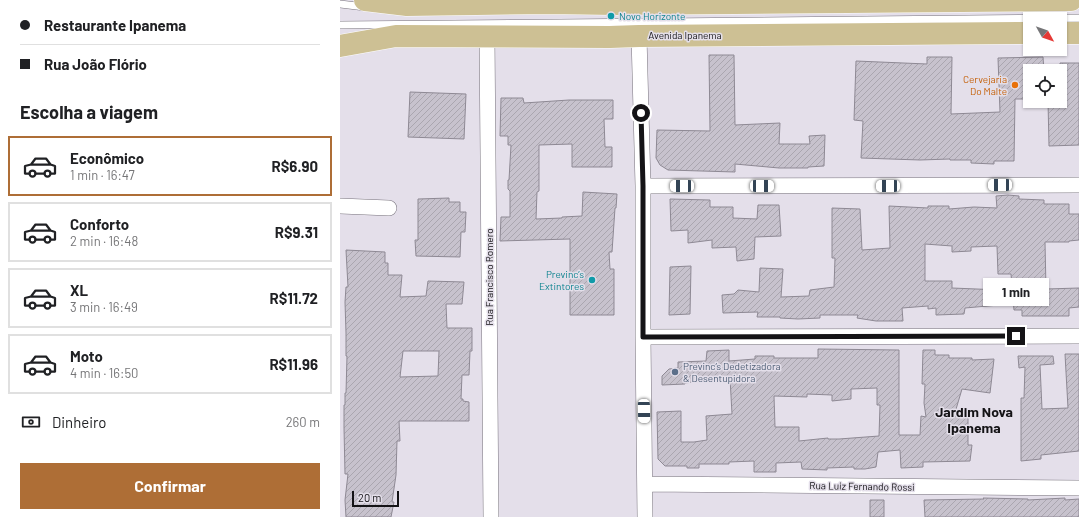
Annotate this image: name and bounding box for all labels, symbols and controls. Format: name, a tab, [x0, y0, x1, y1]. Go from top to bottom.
place label: Novo Horizonte	[619, 10, 685, 22]
marker: Novo Horizonte	[606, 11, 616, 21]
north arrow	[1023, 12, 1067, 56]
map controls	[1023, 12, 1067, 108]
text: Restaurante Ipanema	[44, 16, 186, 34]
street label: Avenida Ipanema	[648, 29, 722, 41]
text: Rua João Flório	[44, 55, 147, 73]
button: locate	[1023, 64, 1067, 108]
place label: Cervejaria Do Malte	[963, 73, 1007, 97]
marker: Cervejaria Do Malte	[1010, 80, 1020, 90]
text: Escolha a viagem	[20, 101, 158, 123]
route start	[632, 104, 650, 122]
icon: car	[22, 148, 58, 184]
text: Econômico	[70, 149, 144, 167]
text: R$6.90	[272, 157, 318, 175]
text: 1 min · 16:47	[70, 167, 135, 183]
car	[988, 179, 1012, 191]
car	[670, 180, 694, 192]
car	[750, 180, 774, 192]
car	[876, 180, 900, 192]
icon: car	[22, 214, 58, 250]
text: Conforto	[70, 215, 129, 233]
text: R$9.31	[275, 223, 318, 241]
street label: Rua Francisco Romero	[483, 228, 495, 326]
text: 2 min · 16:48	[70, 233, 138, 249]
place label: Previnc’s Extintores	[539, 268, 584, 292]
marker: Previnc’s Extintores	[587, 275, 597, 285]
callout: 1 min	[983, 278, 1049, 306]
icon: car	[22, 280, 58, 316]
text: XL	[70, 281, 88, 299]
text: 1 min	[1002, 284, 1030, 300]
text: R$11.72	[270, 289, 318, 307]
text: 3 min · 16:49	[70, 299, 138, 315]
route end	[1007, 327, 1025, 345]
icon: car	[22, 346, 58, 382]
text: Moto	[70, 347, 103, 365]
text: R$11.96	[269, 355, 318, 373]
place label: Previnc’s Dedetizadora & Desentupidora	[683, 360, 781, 384]
text: 4 min · 16:50	[70, 365, 138, 381]
marker: Previnc’s Dedetizadora & Desentupidora	[670, 367, 680, 377]
car	[638, 399, 650, 423]
district label: Jardim Nova Ipanema	[935, 403, 1013, 436]
icon: cash	[20, 411, 42, 433]
text: Dinheiro	[52, 413, 107, 431]
text: 260 m	[286, 414, 320, 430]
button: Confirmar	[20, 463, 320, 509]
street label: Rua Luiz Fernando Rossi	[809, 479, 915, 493]
scale bar	[352, 489, 399, 508]
text: 20 m	[358, 491, 381, 504]

